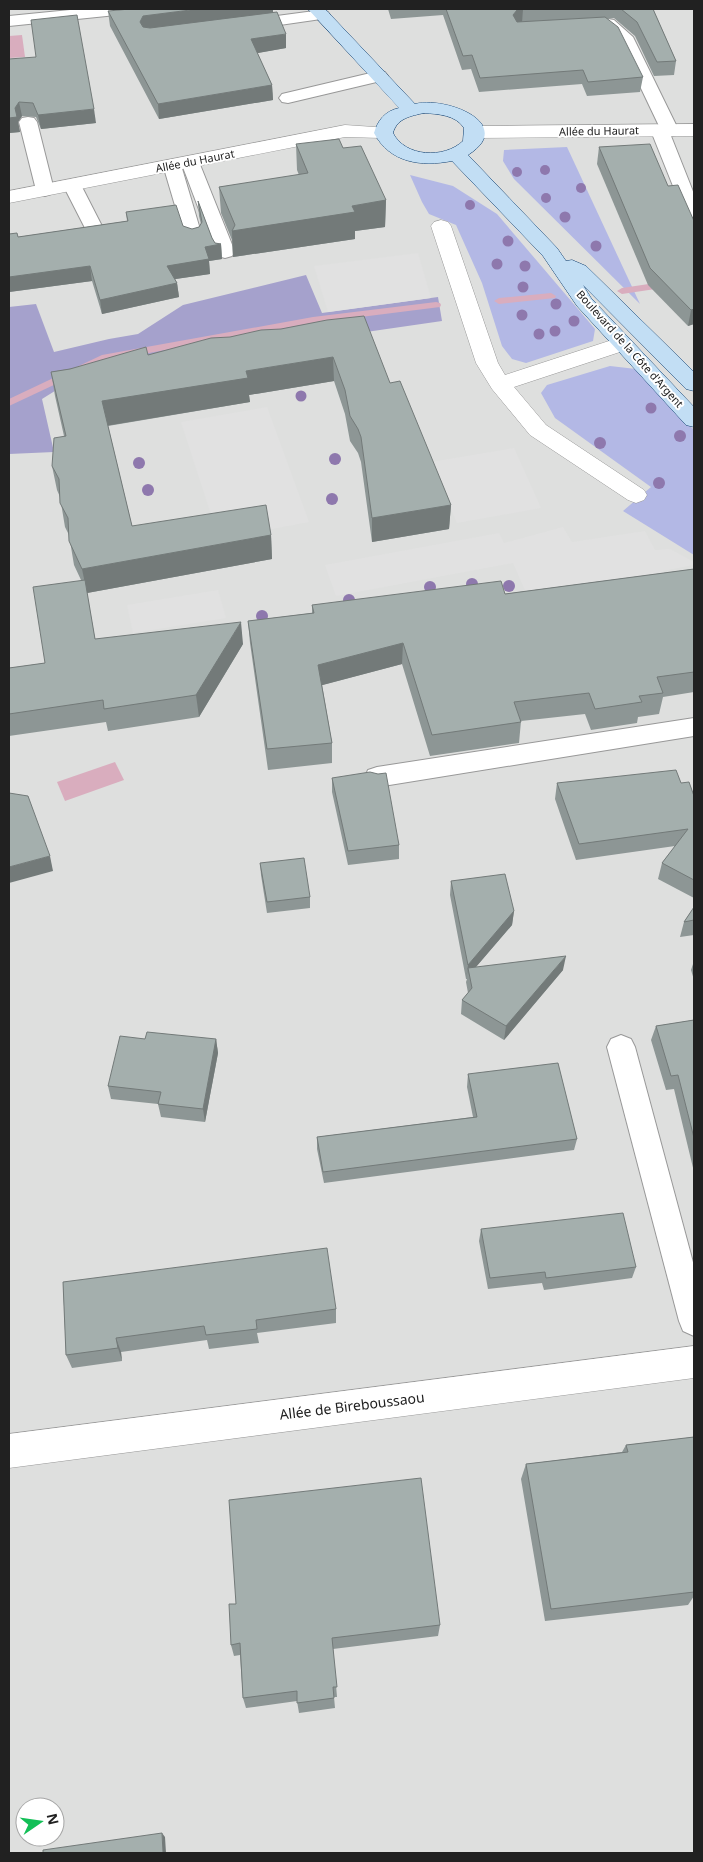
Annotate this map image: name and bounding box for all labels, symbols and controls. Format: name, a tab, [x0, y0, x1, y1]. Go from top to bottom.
street label: Allée du Haurat	[559, 122, 639, 139]
street label: Allée du Haurat	[154, 146, 236, 176]
street label: Boulevard de la Côte d'Argent	[574, 287, 687, 411]
street label: Allée de Bireboussaou	[278, 1387, 426, 1424]
north arrow	[15, 1797, 65, 1847]
text: N	[43, 1811, 64, 1827]

